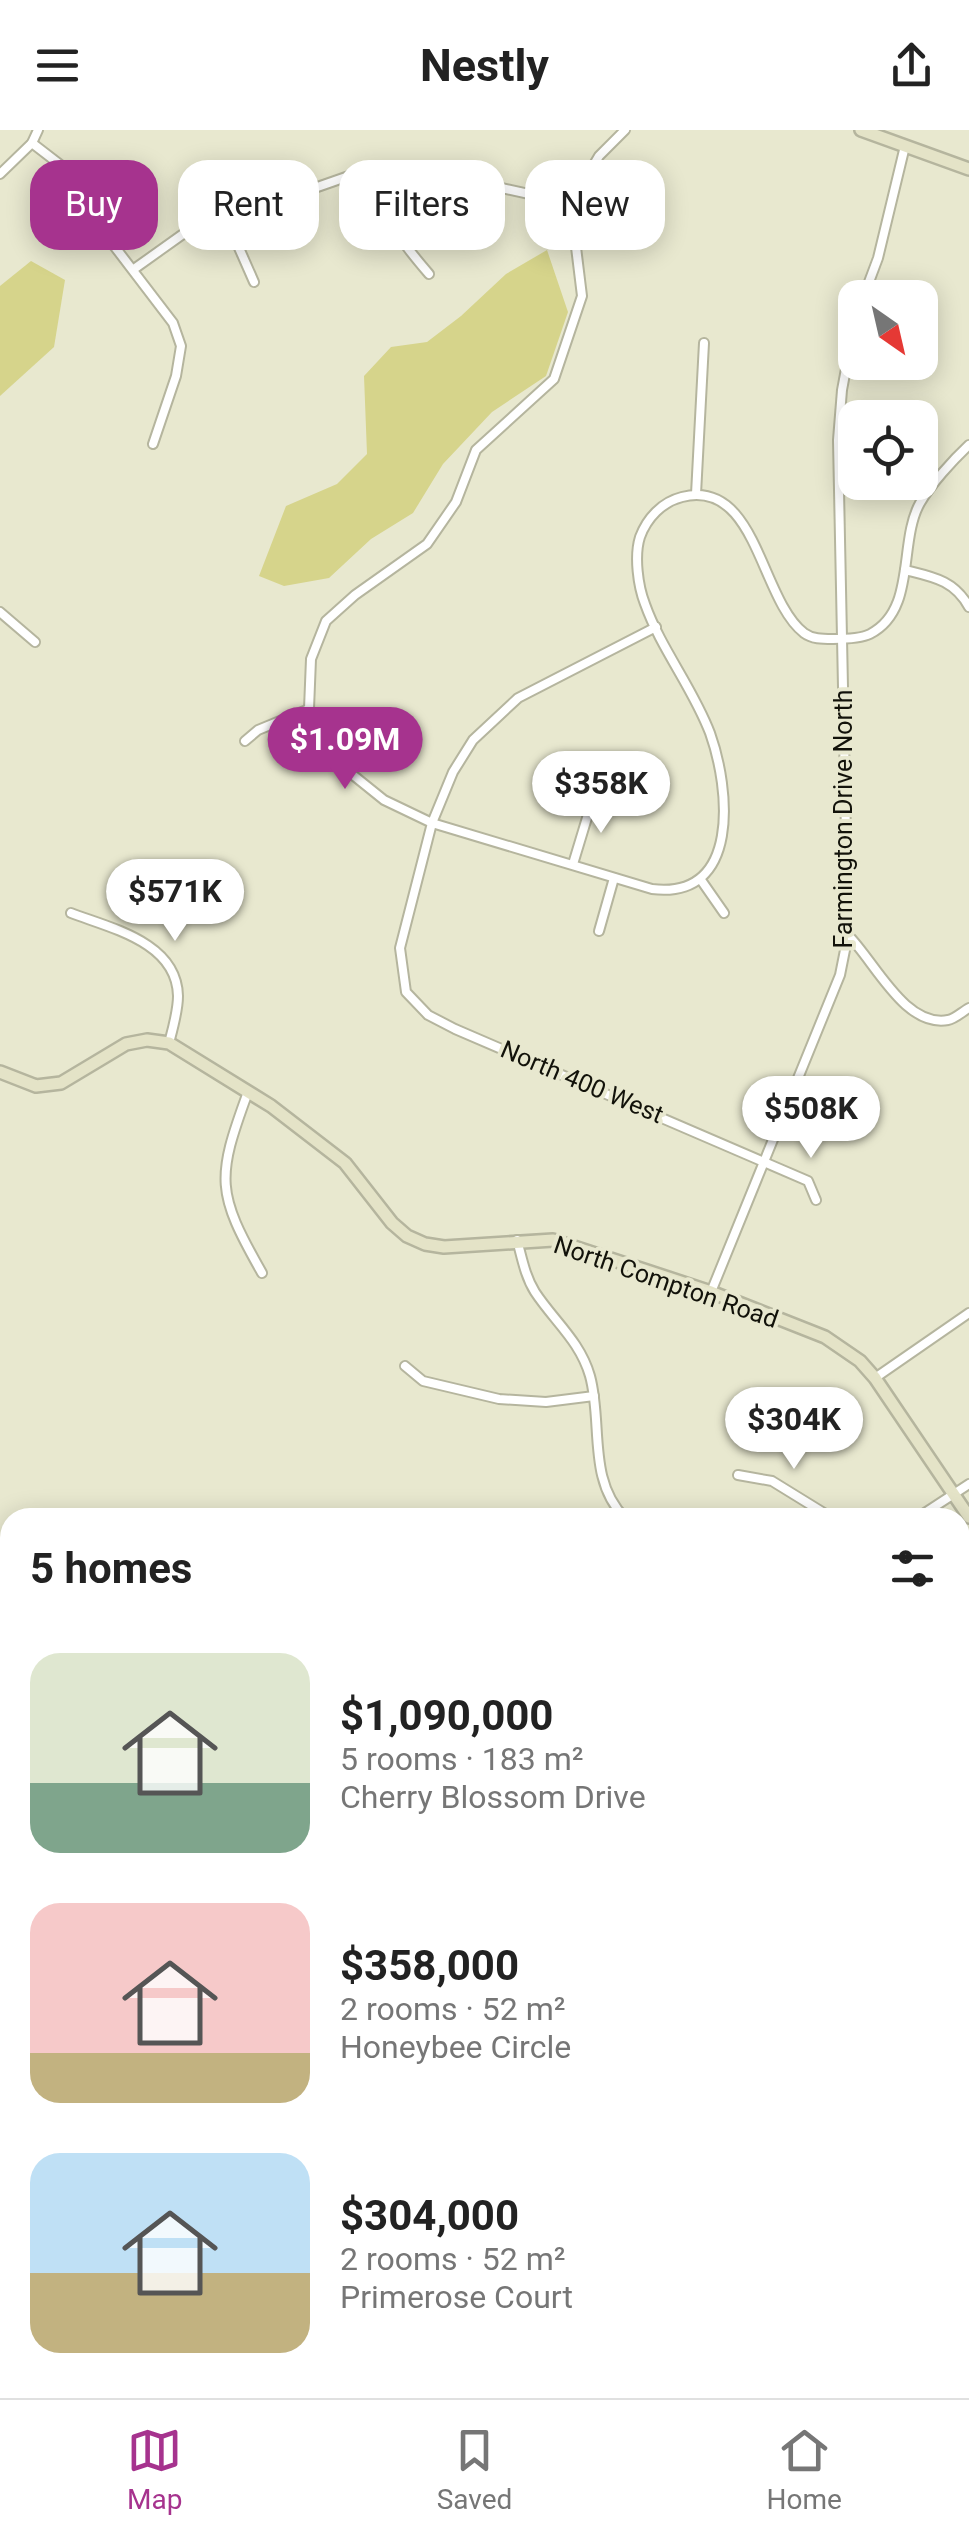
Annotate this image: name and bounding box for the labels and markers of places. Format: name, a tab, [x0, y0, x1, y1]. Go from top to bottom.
pin: $1.09M	[264, 707, 426, 792]
pin: $358K	[531, 751, 671, 836]
pin: $571K	[105, 859, 245, 944]
pin: $508K	[741, 1076, 881, 1161]
pin: $304K	[724, 1387, 864, 1472]

